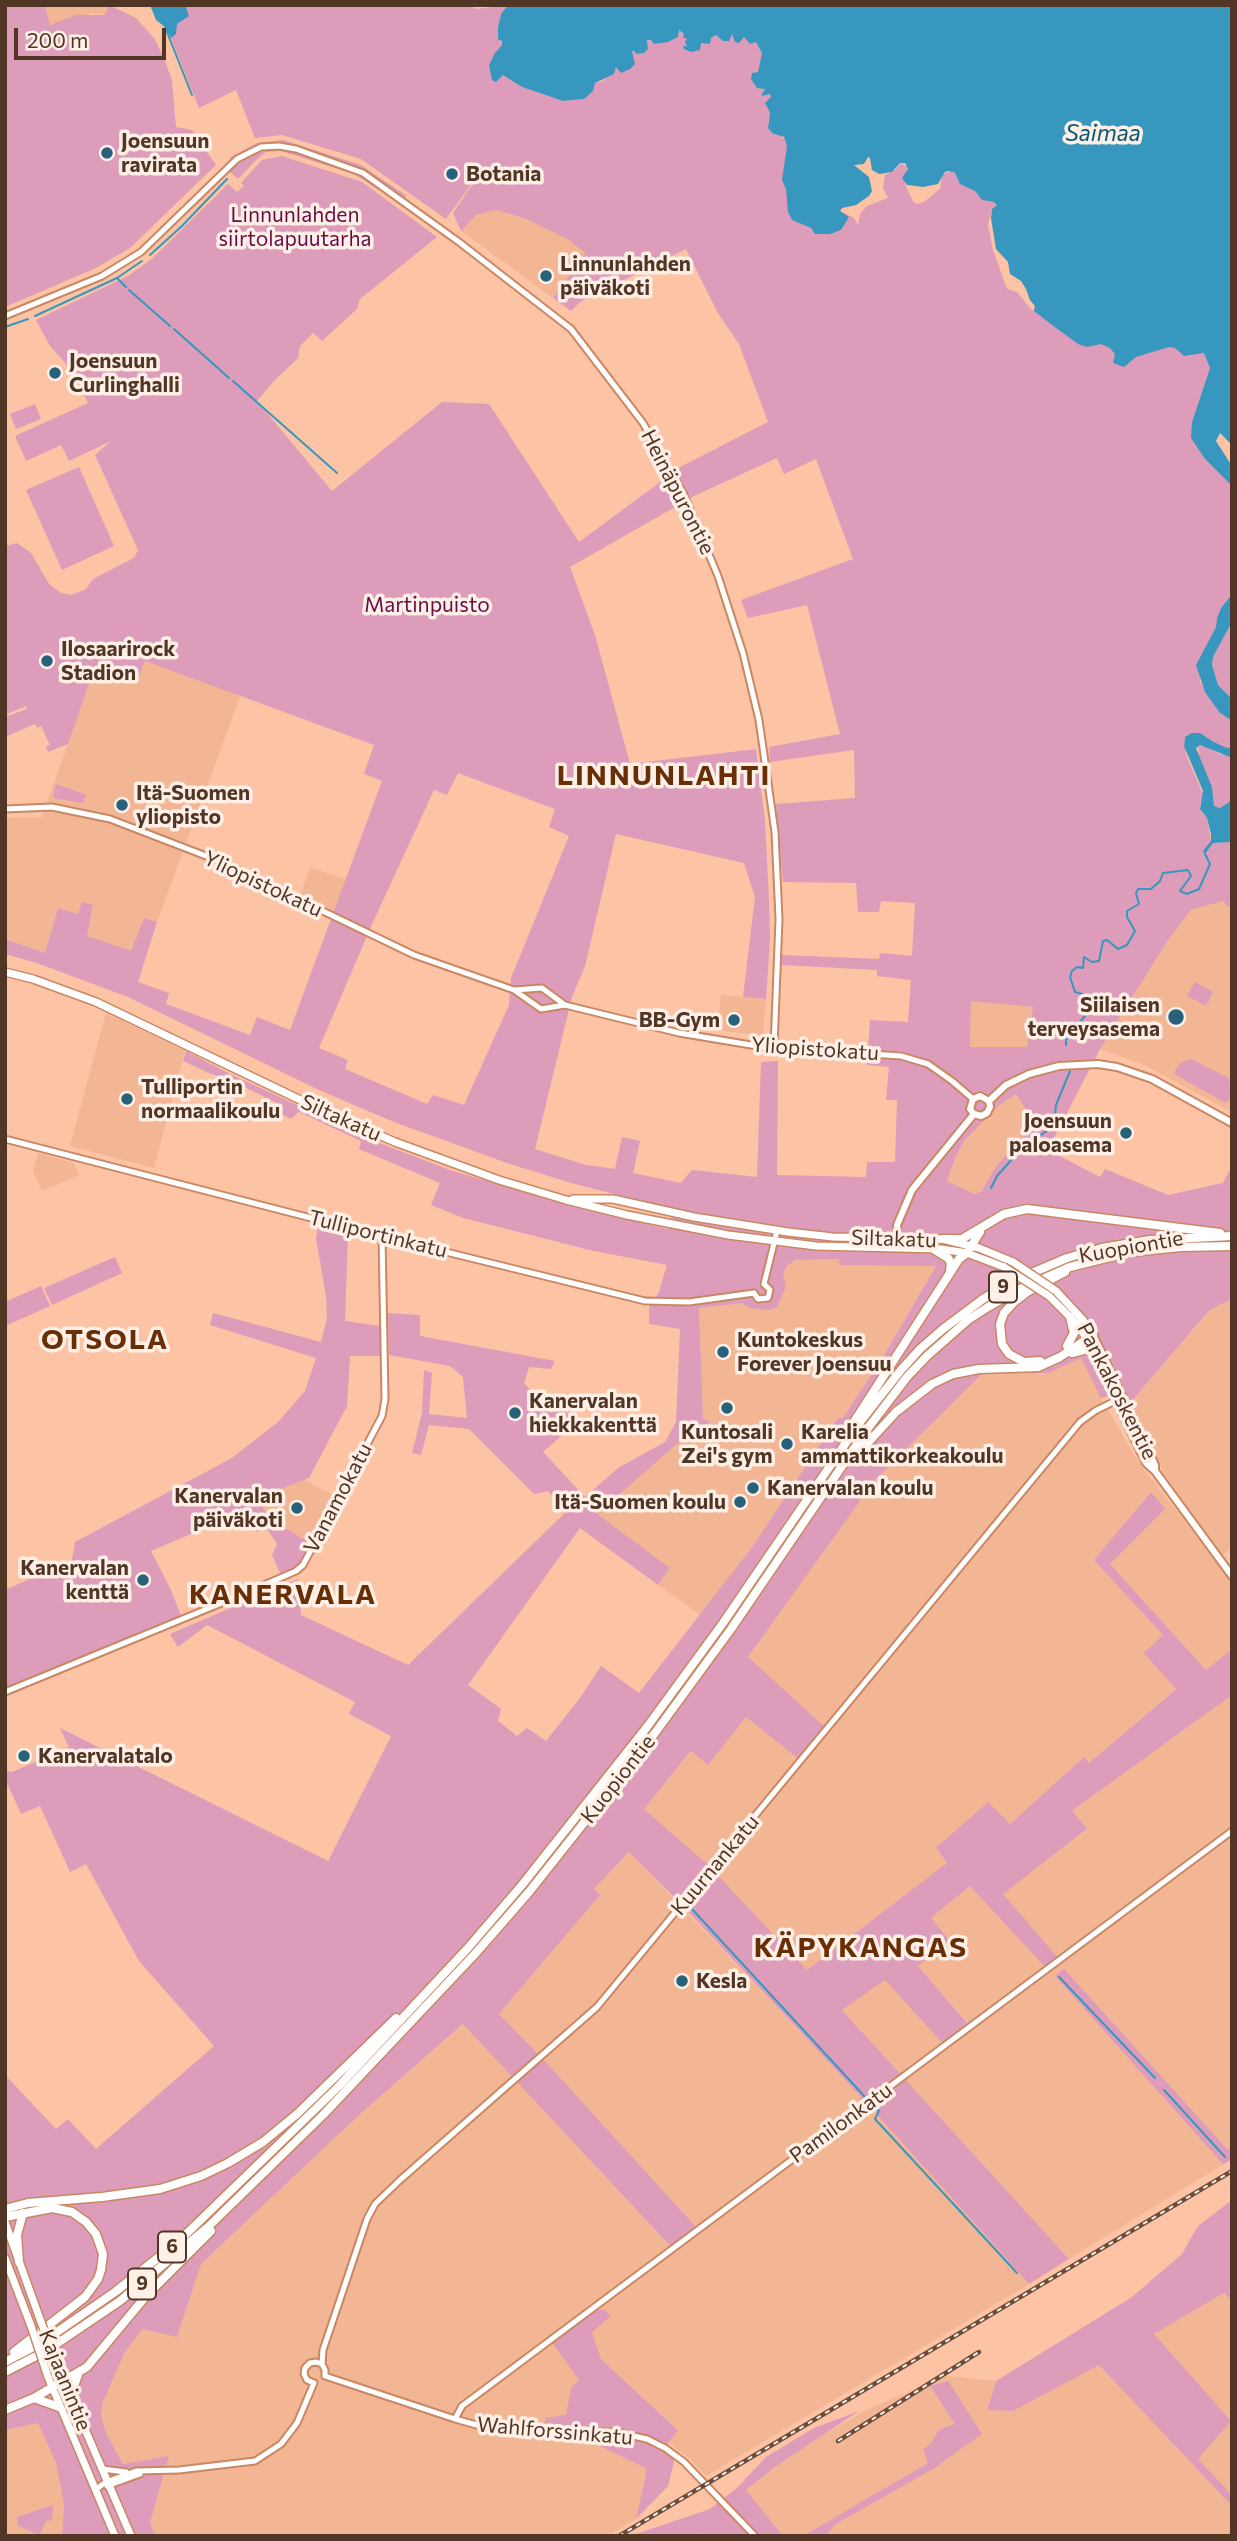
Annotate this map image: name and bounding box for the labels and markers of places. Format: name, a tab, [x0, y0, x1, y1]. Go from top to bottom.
place label: Joensuun ravirata	[121, 128, 209, 178]
marker: Joensuun ravirata	[99, 145, 115, 161]
place label: Botania	[466, 161, 541, 187]
marker: Botania	[444, 166, 460, 182]
place label: Linnunlahden päiväkoti	[560, 251, 691, 301]
marker: Linnunlahden päiväkoti	[538, 268, 554, 284]
place label: Joensuun Curlinghalli	[69, 348, 180, 398]
marker: Joensuun Curlinghalli	[47, 365, 63, 381]
place label: Ilosaarirock Stadion	[61, 636, 175, 686]
marker: Ilosaarirock Stadion	[39, 653, 55, 669]
place label: Itä-Suomen yliopisto	[136, 780, 250, 830]
marker: Itä-Suomen yliopisto	[114, 797, 130, 813]
place label: Siilaisen terveysasema	[1027, 992, 1160, 1042]
place label: BB-Gym	[639, 1007, 720, 1033]
marker: Siilaisen terveysasema	[1166, 1007, 1186, 1027]
marker: BB-Gym	[726, 1012, 742, 1028]
place label: Tulliportin normaalikoulu	[141, 1074, 280, 1124]
marker: Tulliportin normaalikoulu	[119, 1091, 135, 1107]
place label: Joensuun paloasema	[1009, 1108, 1112, 1158]
marker: Joensuun paloasema	[1118, 1125, 1134, 1141]
place label: Kuntokeskus Forever Joensuu	[737, 1327, 891, 1377]
marker: Kuntokeskus Forever Joensuu	[715, 1344, 731, 1360]
place label: Kanervalan hiekkakenttä	[529, 1388, 657, 1438]
marker: Kuntosali Zei's gym	[719, 1400, 735, 1416]
marker: Kanervalan hiekkakenttä	[507, 1405, 523, 1421]
place label: Kuntosali Zei's gym	[681, 1419, 773, 1469]
place label: Karelia ammattikorkeakoulu	[801, 1419, 1003, 1469]
marker: Karelia ammattikorkeakoulu	[779, 1436, 795, 1452]
place label: Kanervalan koulu	[767, 1475, 934, 1501]
marker: Kanervalan koulu	[745, 1480, 761, 1496]
place label: Kanervalan päiväkoti	[174, 1483, 283, 1533]
place label: Itä-Suomen koulu	[554, 1489, 726, 1515]
marker: Itä-Suomen koulu	[732, 1494, 748, 1510]
marker: Kanervalan päiväkoti	[289, 1500, 305, 1516]
place label: Kanervalan kenttä	[20, 1555, 129, 1605]
marker: Kanervalan kenttä	[135, 1572, 151, 1588]
place label: Kanervalatalo	[38, 1743, 173, 1769]
marker: Kanervalatalo	[16, 1748, 32, 1764]
place label: Kesla	[696, 1968, 747, 1994]
marker: Kesla	[674, 1973, 690, 1989]

